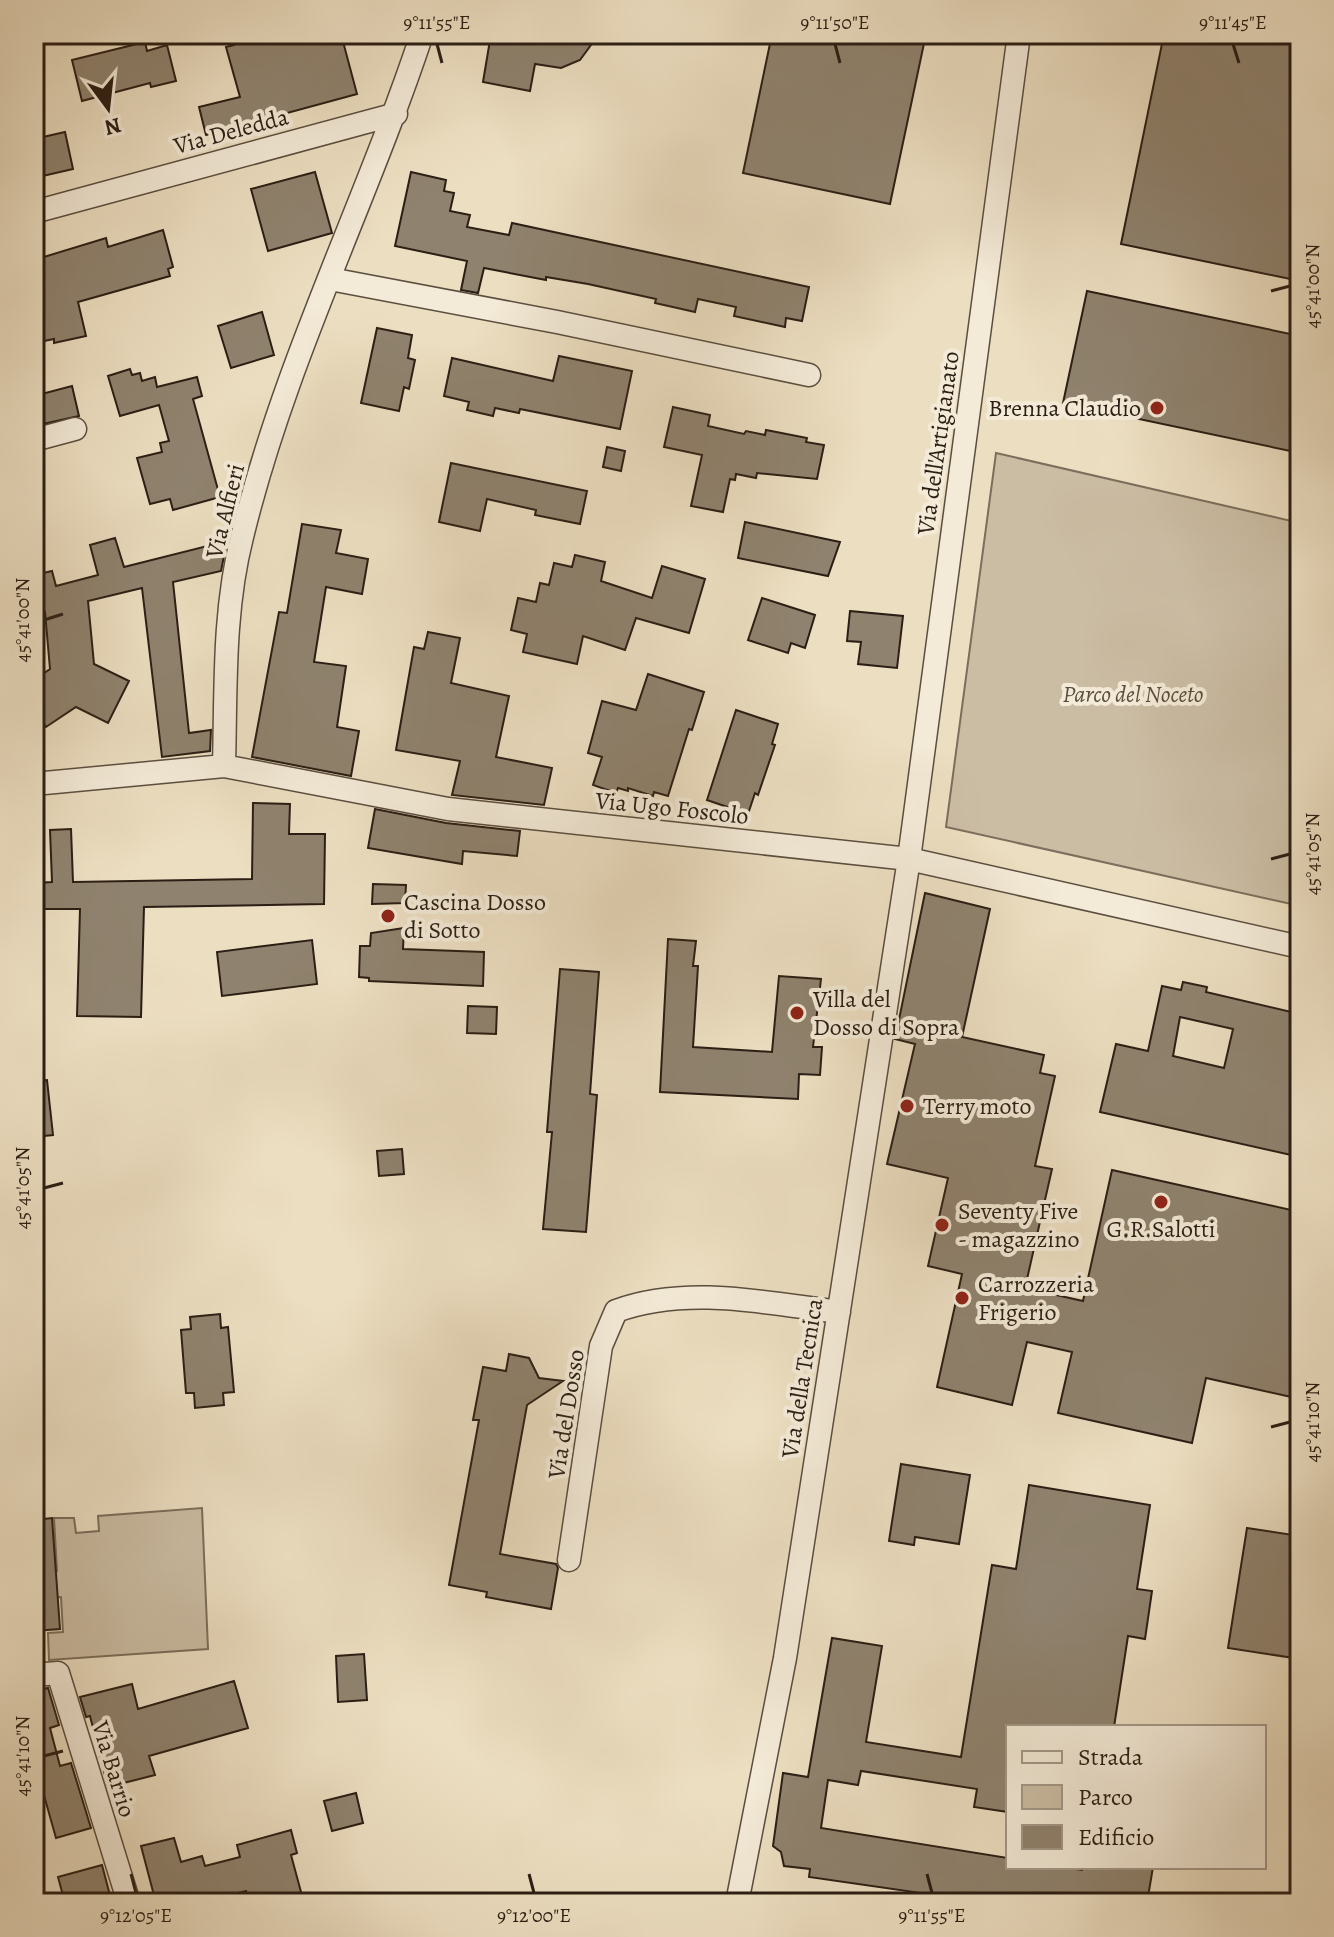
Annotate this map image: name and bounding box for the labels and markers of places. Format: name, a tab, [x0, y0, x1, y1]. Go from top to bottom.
place label: Brenna Claudio	[988, 392, 1141, 424]
marker: Brenna Claudio	[1148, 399, 1166, 417]
place label: Cascina Dosso di Sotto	[404, 886, 546, 946]
marker: Cascina Dosso di Sotto	[379, 907, 397, 925]
place label: Villa del Dosso di Sopra	[812, 983, 960, 1043]
marker: Villa del Dosso di Sopra	[788, 1004, 806, 1022]
place label: Terry moto	[923, 1090, 1031, 1122]
marker: Terry moto	[898, 1097, 916, 1115]
marker: G.R.Salotti	[1152, 1193, 1170, 1211]
place label: Seventy Five - magazzino	[958, 1195, 1079, 1255]
place label: G.R.Salotti	[1106, 1213, 1216, 1245]
marker: Seventy Five - magazzino	[933, 1216, 951, 1234]
place label: Carrozzeria Frigerio	[978, 1268, 1095, 1328]
marker: Carrozzeria Frigerio	[953, 1289, 971, 1307]

